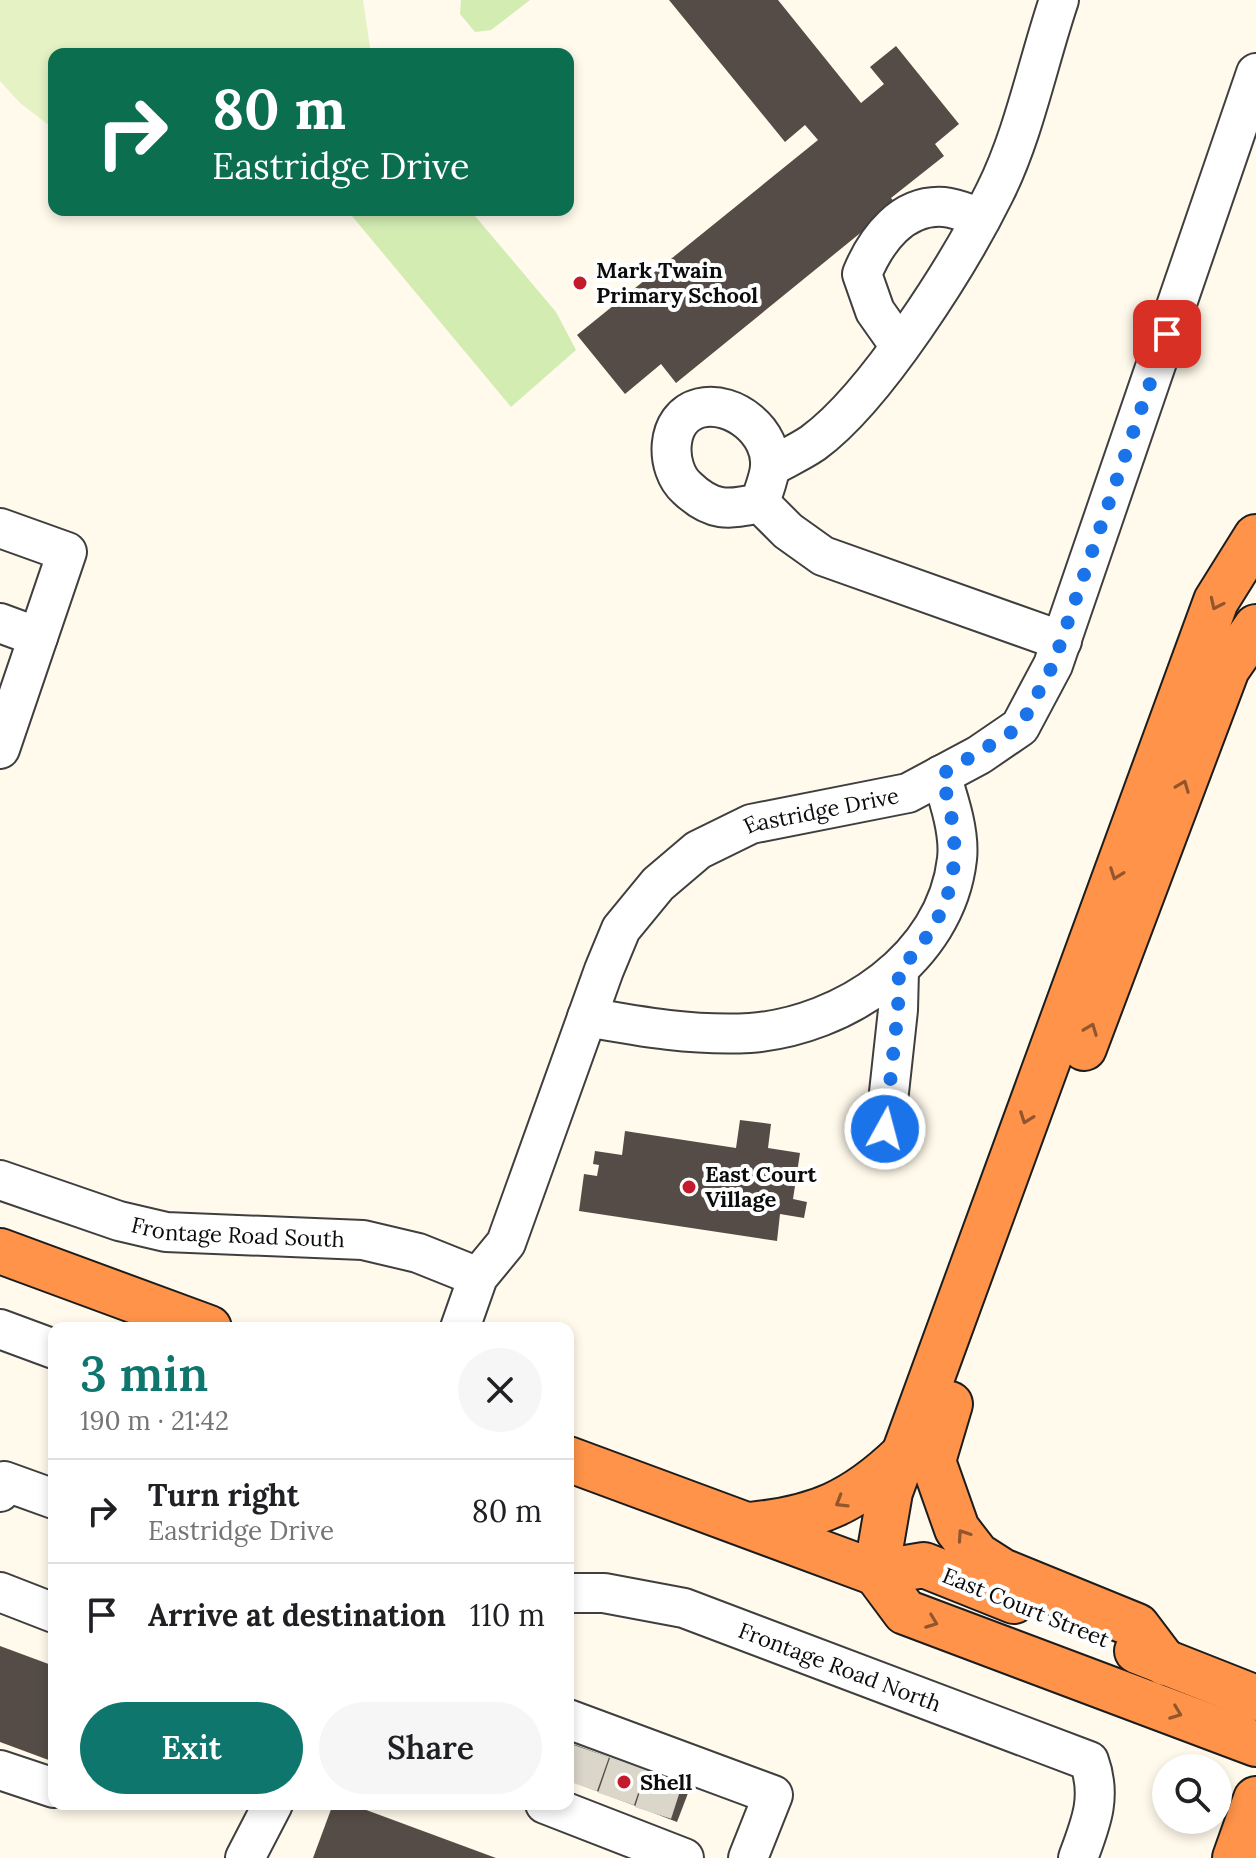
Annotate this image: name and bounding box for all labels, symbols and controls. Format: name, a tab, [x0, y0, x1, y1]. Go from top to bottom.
text: 80 m	[212, 73, 346, 144]
icon: right	[80, 80, 184, 184]
text: Eastridge Drive	[212, 143, 470, 189]
place label: Mark Twain Primary School	[596, 256, 758, 309]
marker: Mark Twain Primary School	[571, 274, 589, 292]
pin	[1133, 300, 1201, 368]
icon: arrive	[1145, 312, 1189, 356]
one-way arrow	[1210, 596, 1226, 610]
one-way arrow	[1173, 780, 1190, 794]
street label: Eastridge Drive	[738, 781, 901, 840]
one-way arrow	[1109, 866, 1126, 880]
one-way arrow	[1081, 1023, 1098, 1037]
position arrow	[843, 1087, 927, 1171]
one-way arrow	[1020, 1110, 1036, 1124]
place label: East Court Village	[705, 1160, 818, 1213]
marker: East Court Village	[680, 1178, 698, 1196]
street label: Frontage Road South	[129, 1210, 345, 1253]
text: 3 min	[80, 1343, 208, 1404]
button: close	[458, 1348, 542, 1432]
text: 190 m · 21:42	[80, 1404, 229, 1437]
text: Turn right	[148, 1476, 299, 1514]
icon: right	[80, 1489, 124, 1533]
text: 80 m	[472, 1492, 542, 1530]
one-way arrow	[835, 1492, 850, 1508]
text: Eastridge Drive	[148, 1514, 334, 1547]
one-way arrow	[957, 1530, 972, 1544]
street label: East Court Street	[939, 1561, 1114, 1653]
icon: arrive	[80, 1593, 124, 1637]
text: Arrive at destination	[148, 1596, 446, 1634]
text: 110 m	[470, 1596, 545, 1634]
one-way arrow	[924, 1612, 938, 1629]
street label: Frontage Road North	[735, 1616, 945, 1718]
button: Exit	[80, 1702, 303, 1794]
button: Share	[319, 1702, 542, 1794]
one-way arrow	[1168, 1703, 1182, 1720]
map controls	[1152, 1754, 1232, 1834]
button: search	[1152, 1754, 1232, 1834]
place label: Shell	[640, 1768, 692, 1796]
marker: Shell	[615, 1773, 633, 1791]

